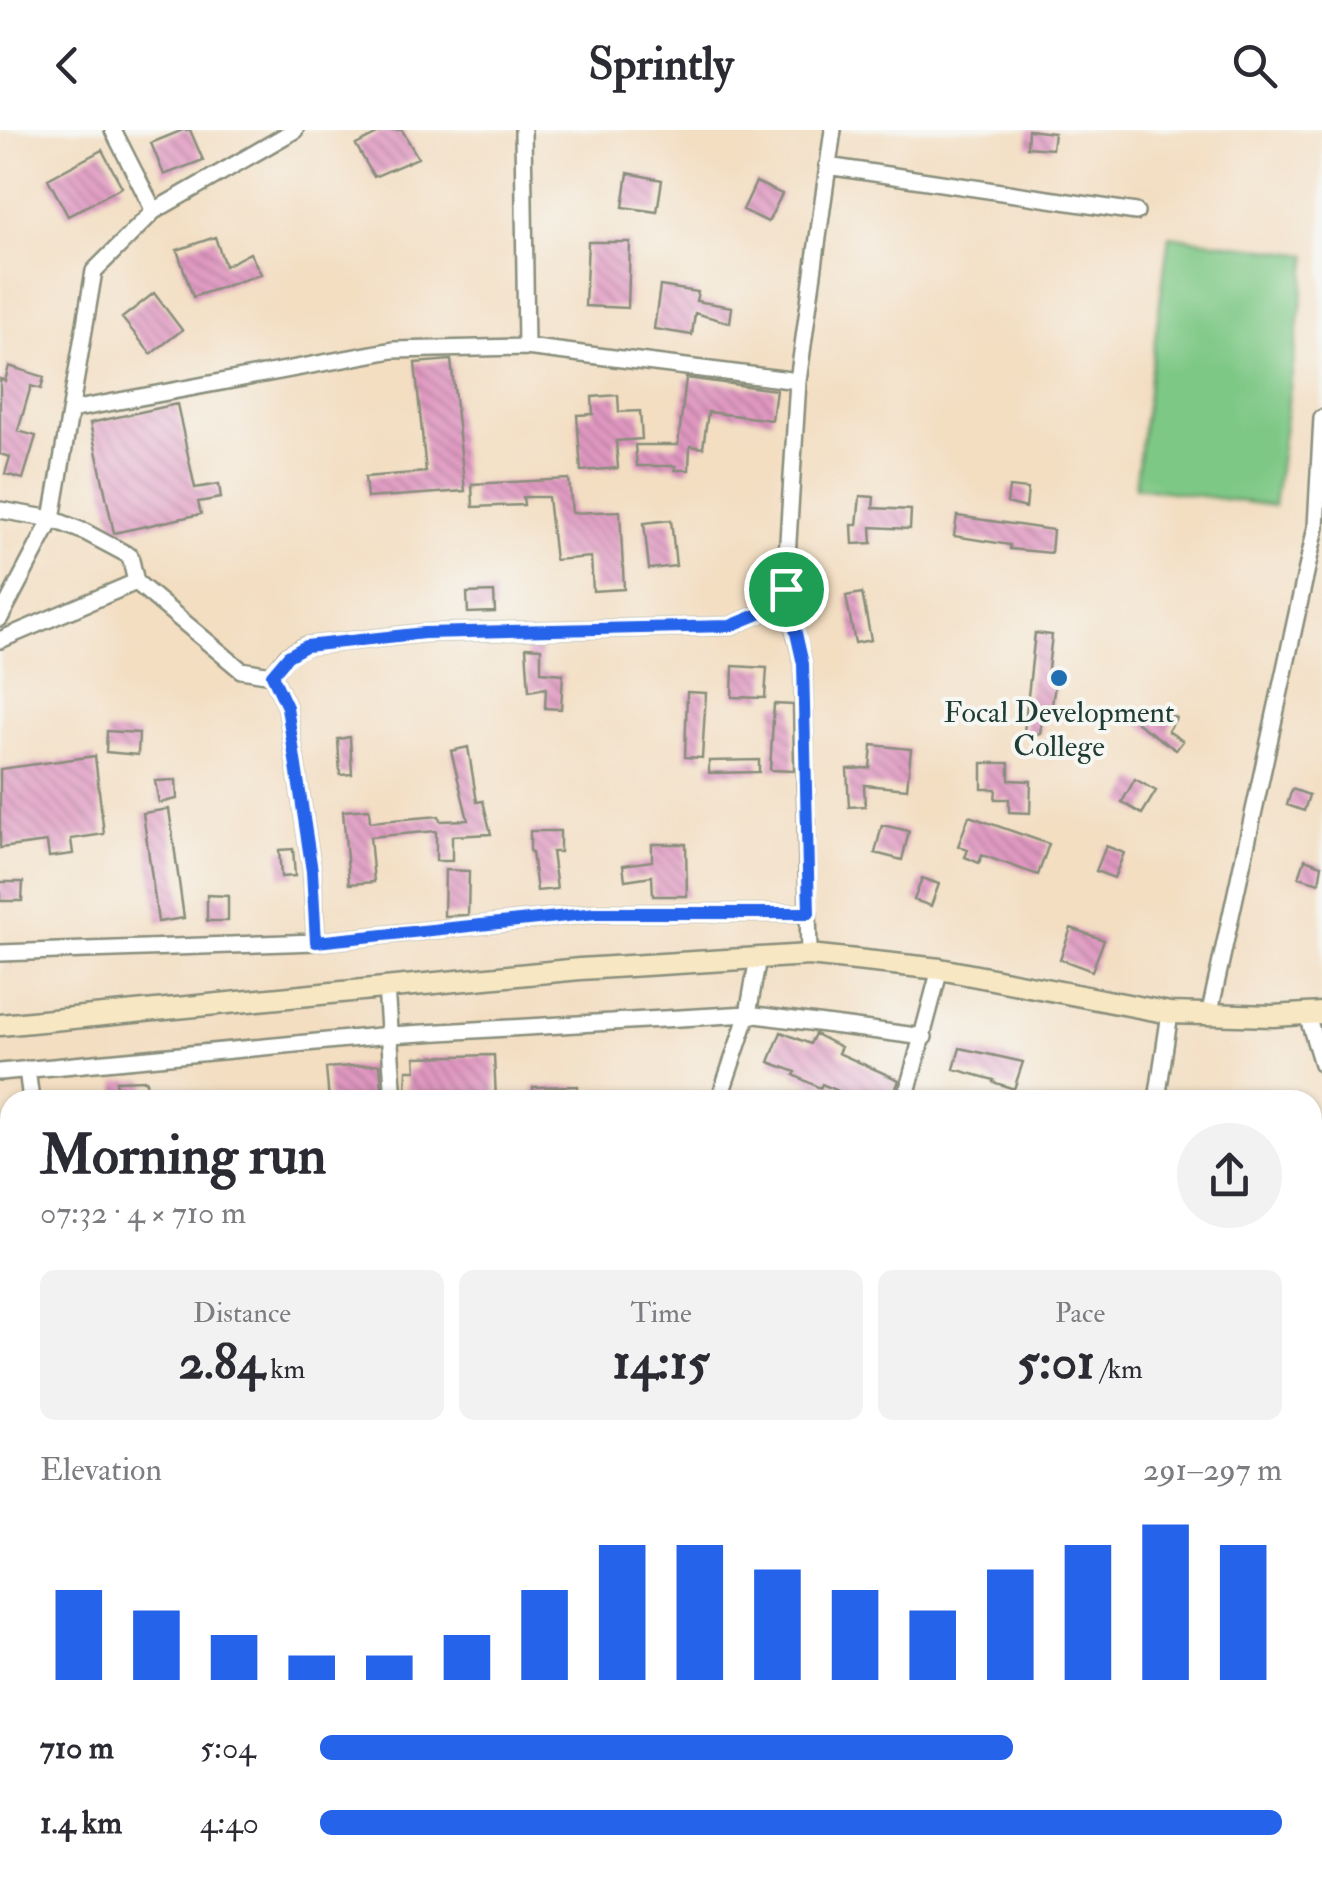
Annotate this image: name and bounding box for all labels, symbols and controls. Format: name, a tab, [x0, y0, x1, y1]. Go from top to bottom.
text: Sprintly	[588, 37, 734, 93]
icon: back	[40, 38, 95, 93]
icon: search	[1227, 38, 1282, 93]
pin	[744, 547, 829, 632]
icon: arrive	[759, 562, 814, 617]
marker: Focal Development College	[1048, 667, 1070, 689]
place label: Focal Development College	[943, 694, 1175, 765]
text: Morning run	[40, 1121, 326, 1190]
button: share	[1177, 1123, 1282, 1228]
text: 07:32 · 4 × 710 m	[40, 1193, 246, 1233]
text: Distance	[193, 1296, 291, 1331]
text: Time	[630, 1296, 692, 1331]
text: Pace	[1055, 1296, 1105, 1331]
text: 2.84	[179, 1331, 264, 1394]
text: 14:15	[613, 1331, 709, 1394]
text: 5:01	[1017, 1331, 1095, 1394]
text: km	[264, 1352, 305, 1387]
text: /km	[1095, 1352, 1143, 1387]
text: Elevation	[40, 1450, 162, 1490]
text: 291–297 m	[1143, 1450, 1282, 1490]
text: 710 m	[40, 1728, 114, 1768]
text: 5:04	[200, 1728, 256, 1768]
text: 1.4 km	[40, 1803, 122, 1843]
text: 4:40	[200, 1803, 259, 1843]

